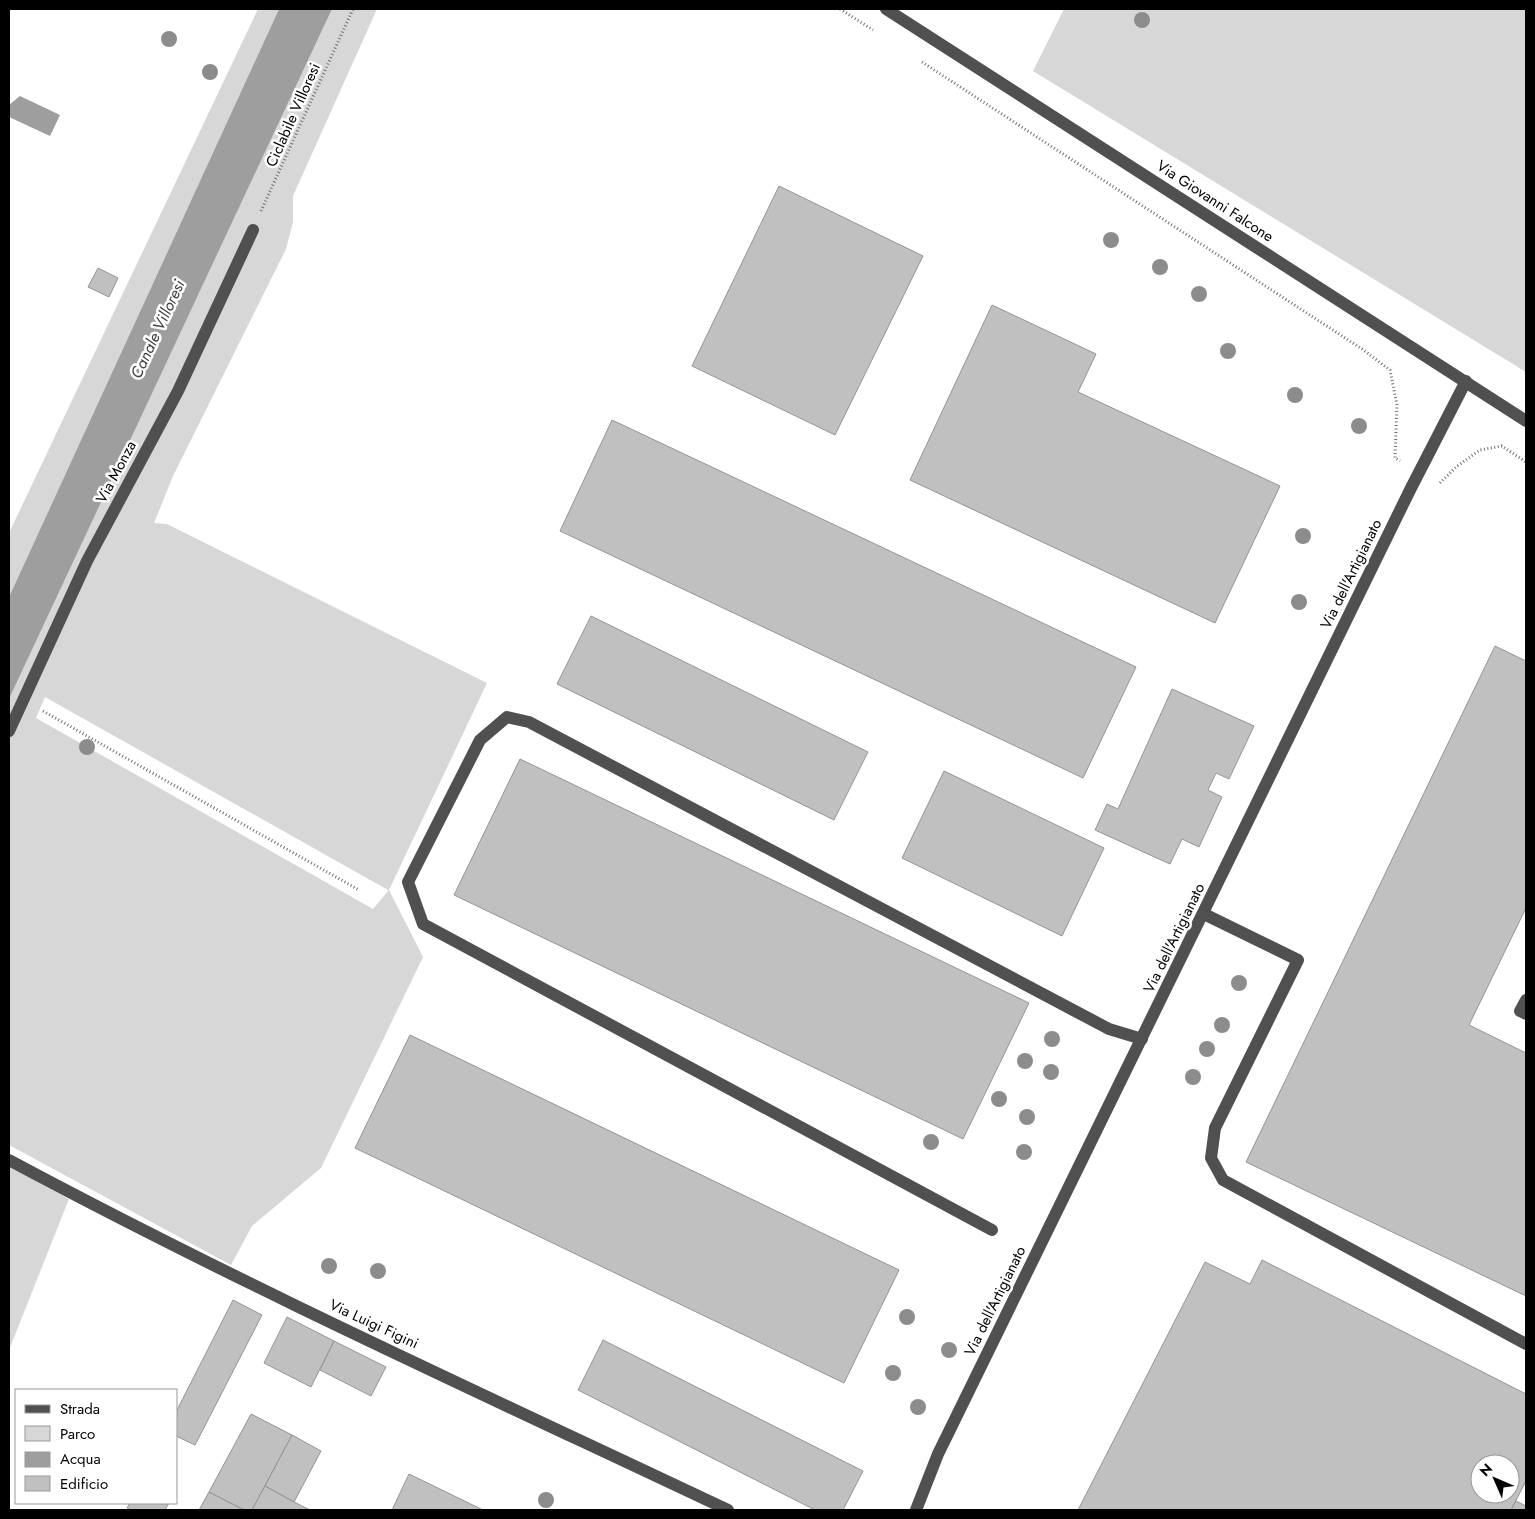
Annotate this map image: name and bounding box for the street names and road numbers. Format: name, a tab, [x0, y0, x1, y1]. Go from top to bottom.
street label: Ciclabile Villoresi	[260, 60, 326, 170]
street label: Via Giovanni Falcone	[1152, 155, 1278, 247]
street label: Via Monza	[90, 437, 142, 507]
street label: Via dell'Artigianato	[1315, 515, 1387, 633]
street label: Via dell'Artigianato	[1138, 879, 1210, 997]
street label: Via dell'Artigianato	[959, 1242, 1031, 1360]
street label: Via Luigi Figini	[326, 1294, 422, 1354]

